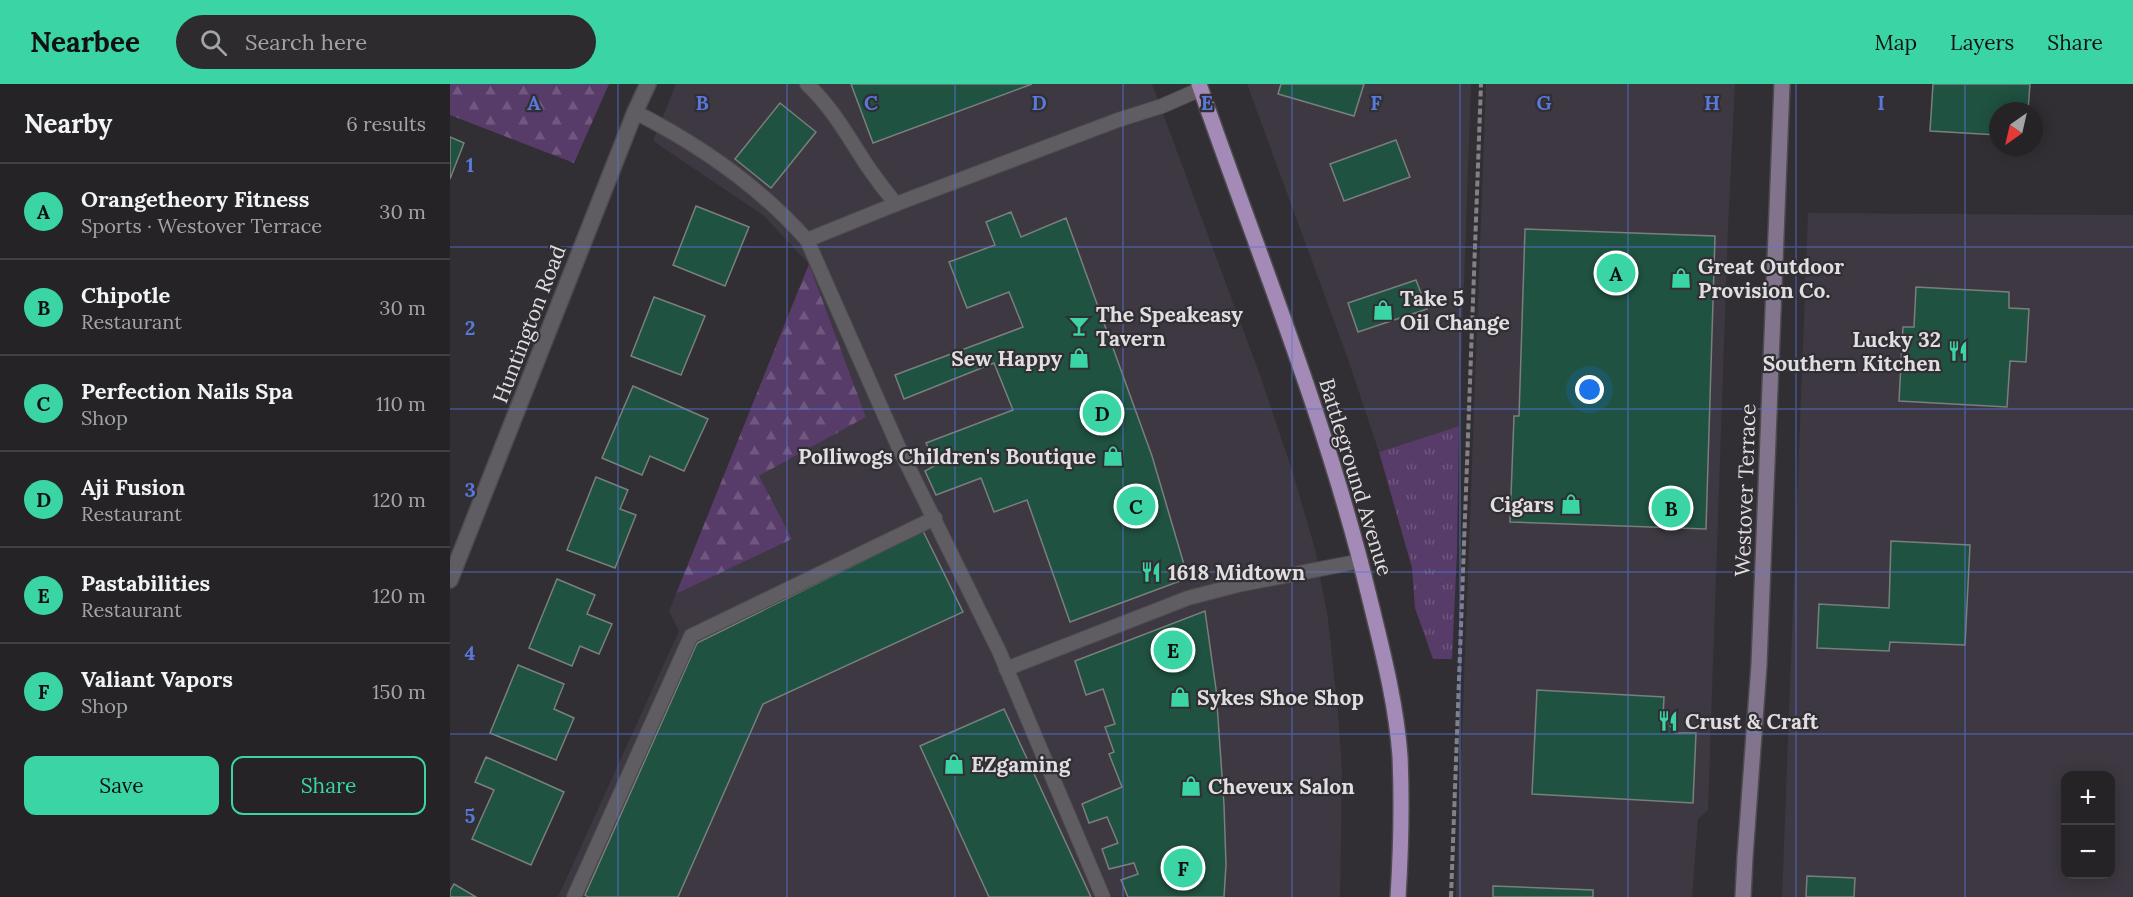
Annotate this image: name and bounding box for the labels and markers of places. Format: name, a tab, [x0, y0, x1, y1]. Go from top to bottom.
pin: A	[1596, 250, 1636, 296]
place label: Great Outdoor Provision Co.	[1698, 253, 1844, 304]
shop icon: Great Outdoor Provision Co.	[1669, 266, 1693, 290]
place label: Take 5 Oil Change	[1400, 285, 1510, 336]
shop icon: Take 5 Oil Change	[1371, 298, 1395, 322]
place label: The Speakeasy Tavern	[1096, 301, 1243, 352]
bar icon: The Speakeasy Tavern	[1067, 314, 1091, 338]
place label: Lucky 32 Southern Kitchen	[1763, 326, 1941, 377]
restaurant icon: Lucky 32 Southern Kitchen	[1946, 339, 1970, 363]
place label: Sew Happy	[951, 345, 1062, 372]
shop icon: Sew Happy	[1067, 346, 1091, 370]
pin: D	[1082, 390, 1122, 436]
place label: Polliwogs Children's Boutique	[798, 443, 1096, 470]
shop icon: Polliwogs Children's Boutique	[1101, 444, 1125, 468]
pin: C	[1116, 484, 1156, 528]
pin: B	[1652, 486, 1690, 530]
place label: Cigars	[1490, 491, 1554, 518]
shop icon: Cigars	[1559, 492, 1583, 516]
place label: 1618 Midtown	[1168, 559, 1305, 586]
restaurant icon: 1618 Midtown	[1139, 560, 1163, 584]
pin: E	[1154, 628, 1192, 672]
place label: Sykes Shoe Shop	[1197, 684, 1364, 711]
shop icon: Sykes Shoe Shop	[1168, 685, 1192, 709]
place label: Crust & Craft	[1685, 708, 1819, 735]
restaurant icon: Crust & Craft	[1656, 709, 1680, 733]
place label: EZgaming	[971, 751, 1072, 778]
shop icon: EZgaming	[942, 752, 966, 776]
place label: Cheveux Salon	[1208, 773, 1355, 800]
shop icon: Cheveux Salon	[1179, 774, 1203, 798]
pin: F	[1164, 846, 1202, 890]

